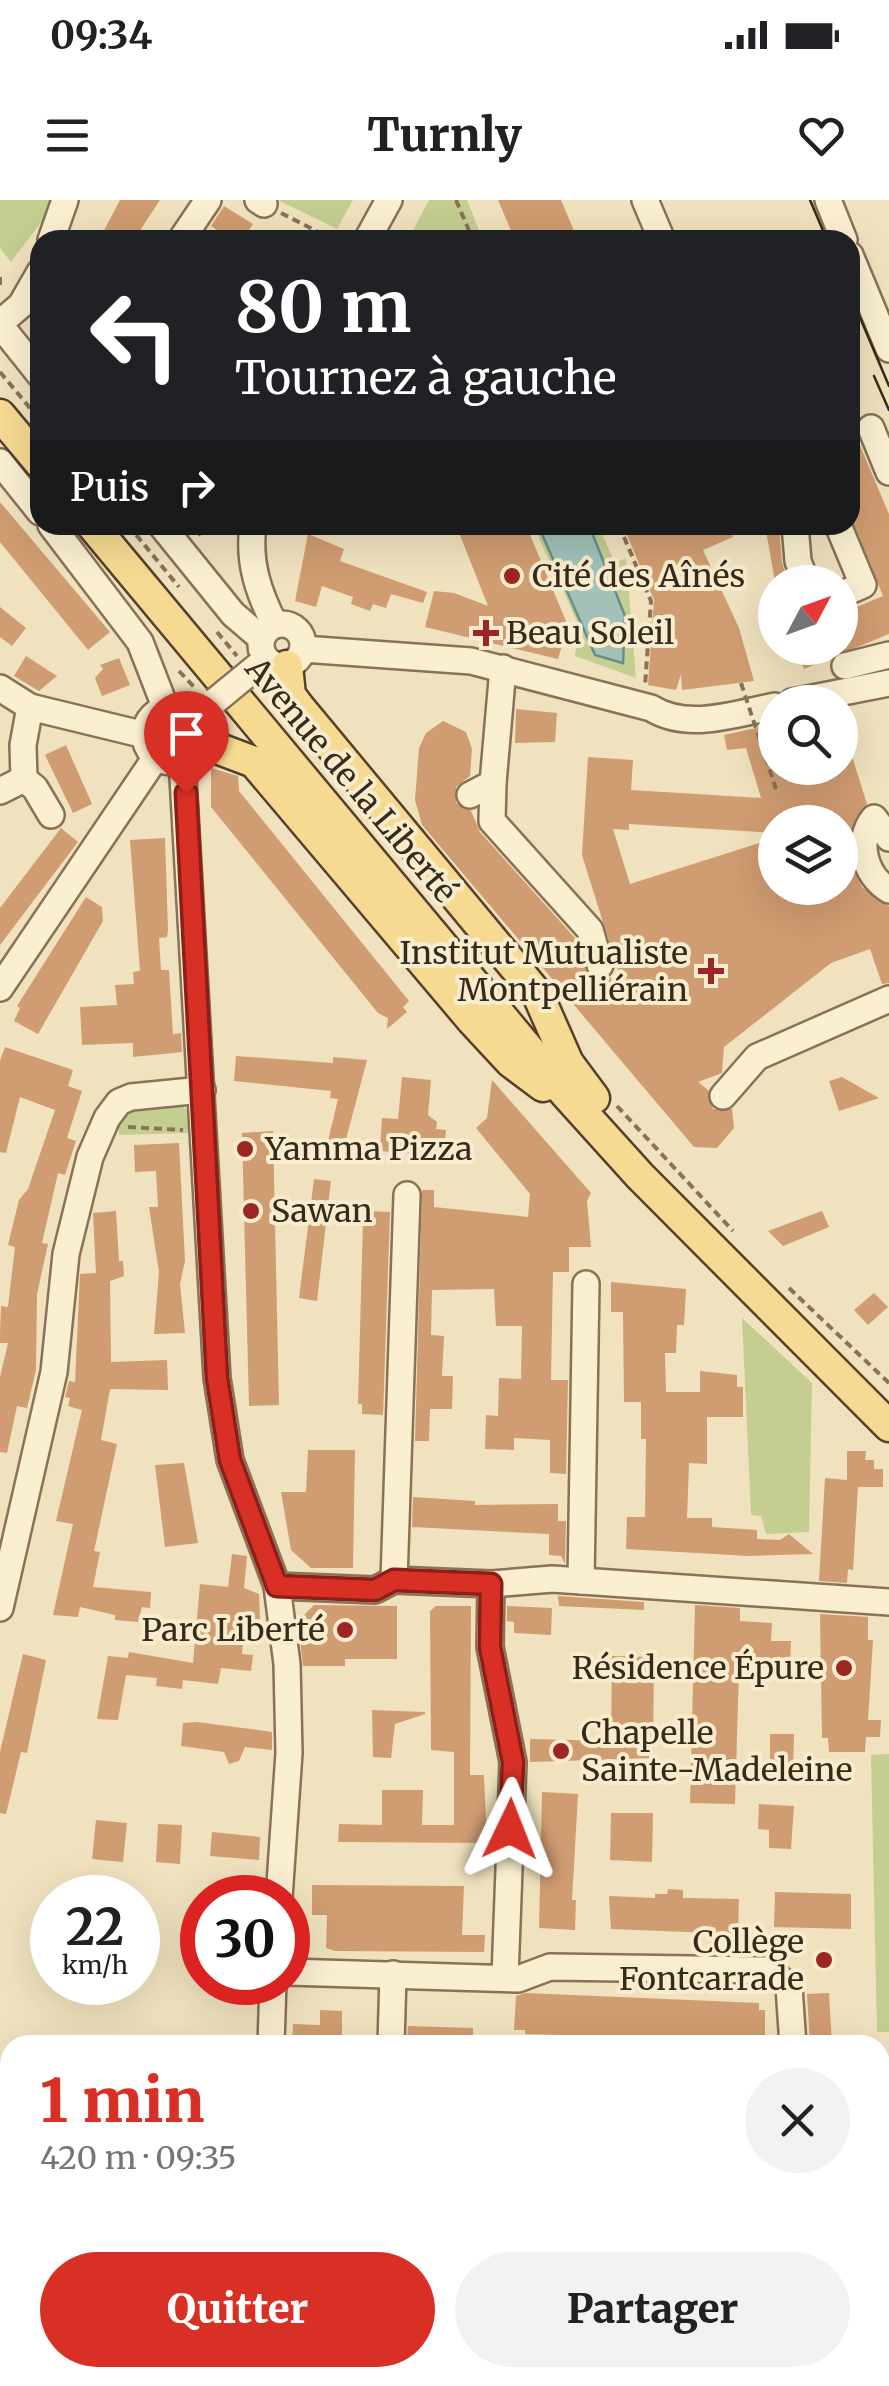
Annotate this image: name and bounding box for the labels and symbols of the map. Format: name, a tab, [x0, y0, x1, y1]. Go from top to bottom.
place label: Cité des Aînés	[532, 556, 745, 596]
marker: Cité des Aînés	[501, 565, 523, 587]
north arrow	[758, 565, 858, 665]
place label: Beau Soleil	[506, 613, 674, 653]
marker: Beau Soleil	[475, 622, 497, 644]
street label: Avenue de la Liberté	[236, 649, 465, 911]
pin	[144, 691, 229, 794]
place label: Institut Mutualiste Montpelliérain	[400, 933, 688, 1010]
marker: Institut Mutualiste Montpelliérain	[698, 958, 724, 984]
place label: Yamma Pizza	[264, 1129, 472, 1169]
marker: Yamma Pizza	[234, 1138, 256, 1160]
place label: Sawan	[271, 1191, 373, 1231]
marker: Sawan	[240, 1200, 262, 1222]
place label: Parc Liberté	[141, 1610, 325, 1650]
marker: Parc Liberté	[334, 1619, 356, 1641]
place label: Résidence Épure	[572, 1648, 824, 1688]
marker: Résidence Épure	[833, 1657, 855, 1679]
place label: Chapelle Sainte-Madeleine	[581, 1713, 852, 1790]
marker: Chapelle Sainte-Madeleine	[550, 1740, 572, 1762]
position arrow	[458, 1777, 562, 1881]
speed limit sign: 30	[180, 1875, 310, 2005]
place label: Collège Fontcarrade	[619, 1922, 804, 1999]
marker: Collège Fontcarrade	[813, 1949, 835, 1971]

